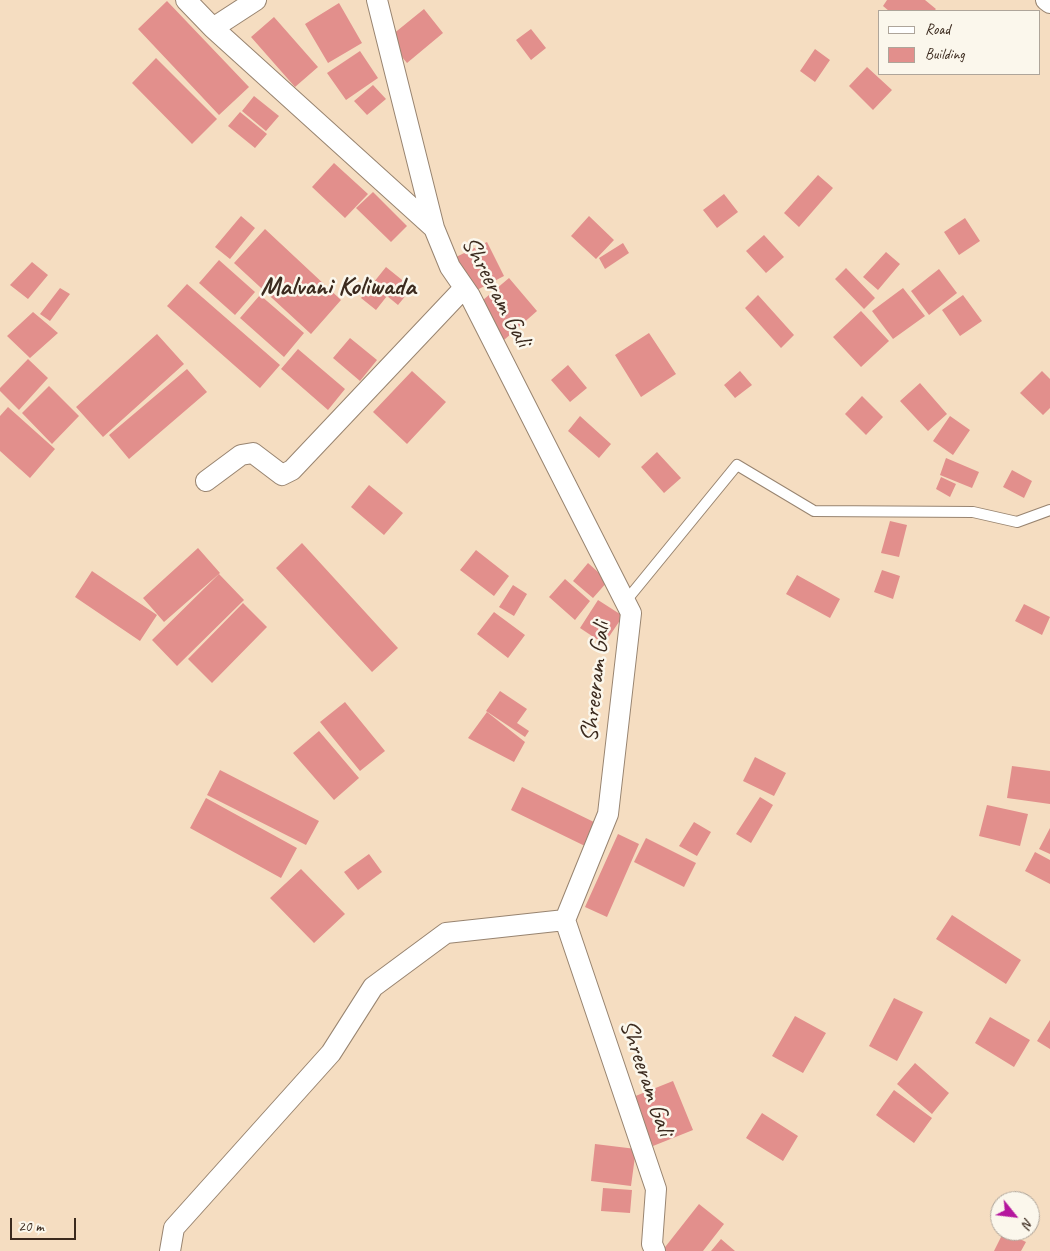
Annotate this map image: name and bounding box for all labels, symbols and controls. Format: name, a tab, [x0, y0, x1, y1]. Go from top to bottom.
legend	[878, 10, 1040, 75]
text: Road	[925, 20, 950, 39]
text: Building	[925, 45, 964, 64]
street label: Shreeram Gali	[454, 232, 538, 352]
district label: Malvani Koliwada	[260, 271, 416, 303]
street label: Shreeram Gali	[575, 620, 617, 744]
street label: Shreeram Gali	[612, 1016, 680, 1140]
north arrow	[990, 1191, 1040, 1241]
scale bar	[12, 1208, 79, 1240]
text: N	[1018, 1215, 1037, 1231]
text: 20 m	[18, 1217, 44, 1236]

